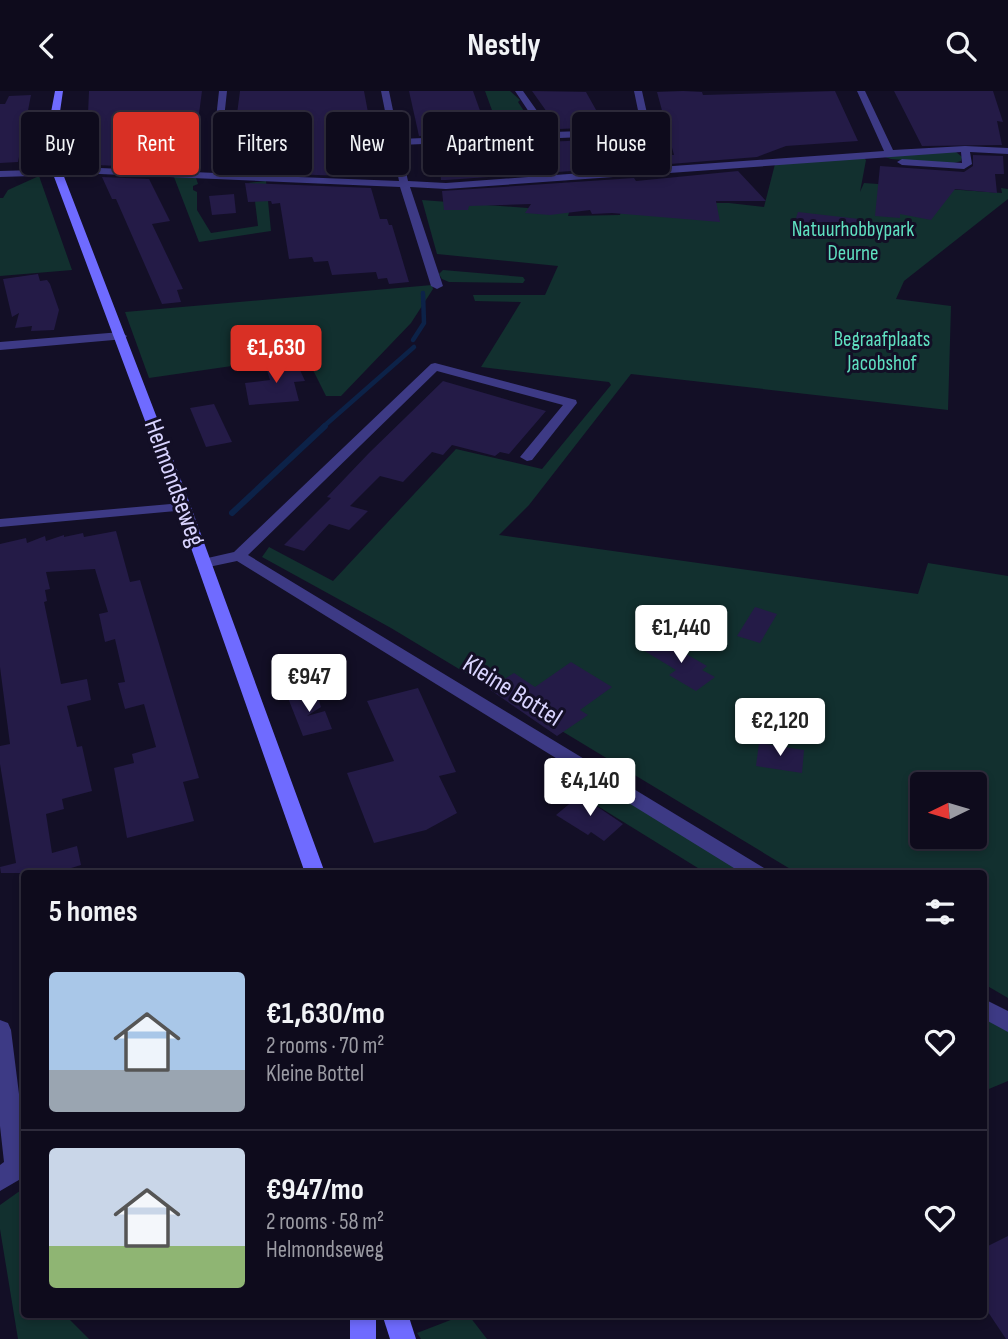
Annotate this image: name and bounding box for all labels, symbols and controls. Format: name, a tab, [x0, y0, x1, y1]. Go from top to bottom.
text: Nestly	[467, 26, 541, 65]
icon: back	[28, 27, 66, 65]
icon: search	[942, 27, 980, 65]
chip: Buy	[21, 112, 99, 175]
chip: Rent	[113, 112, 199, 175]
chip: Filters	[213, 112, 312, 175]
chip: New	[326, 112, 409, 175]
chip: Apartment	[423, 112, 558, 175]
chip: House	[572, 112, 670, 175]
park label: Natuurhobbypark Deurne	[792, 217, 914, 266]
pin: €1,630	[219, 325, 333, 385]
park label: Begraafplaats Jacobshof	[834, 327, 930, 376]
text: €1,630	[247, 334, 305, 362]
street label: Helmondseweg	[137, 415, 211, 551]
pin: €1,440	[624, 605, 738, 665]
text: €1,440	[651, 614, 711, 642]
street label: Kleine Bottel	[457, 648, 567, 734]
pin: €947	[268, 655, 350, 714]
text: €947	[287, 663, 331, 691]
pin: €2,120	[723, 699, 837, 758]
text: €2,120	[751, 707, 809, 735]
pin: €4,140	[533, 759, 647, 818]
text: €4,140	[560, 767, 620, 795]
north arrow	[910, 772, 987, 849]
map controls	[910, 772, 987, 849]
icon: filters	[921, 893, 959, 931]
text: 5 homes	[49, 894, 138, 930]
text: €1,630/mo	[266, 996, 385, 1032]
icon: home	[105, 1000, 189, 1084]
icon: heart	[921, 1023, 959, 1061]
text: 2 rooms · 70 m²	[266, 1032, 384, 1060]
text: Kleine Bottel	[266, 1060, 364, 1088]
text: €947/mo	[266, 1172, 364, 1208]
icon: home	[105, 1176, 189, 1260]
icon: heart	[921, 1199, 959, 1237]
text: 2 rooms · 58 m²	[266, 1208, 384, 1236]
text: Helmondseweg	[266, 1236, 384, 1264]

